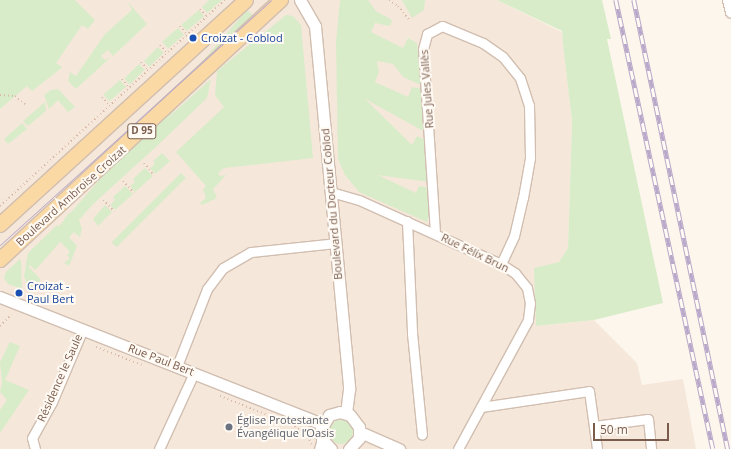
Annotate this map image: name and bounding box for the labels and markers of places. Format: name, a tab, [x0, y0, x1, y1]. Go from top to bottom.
place label: Croizat - Coblod	[201, 31, 283, 45]
marker: Croizat - Coblod	[188, 33, 198, 43]
place label: Croizat - Paul Bert	[27, 280, 74, 306]
marker: Croizat - Paul Bert	[14, 288, 24, 298]
place label: Église Protestante Évangélique l’Oasis	[237, 414, 334, 440]
marker: Église Protestante Évangélique l’Oasis	[224, 422, 234, 432]

